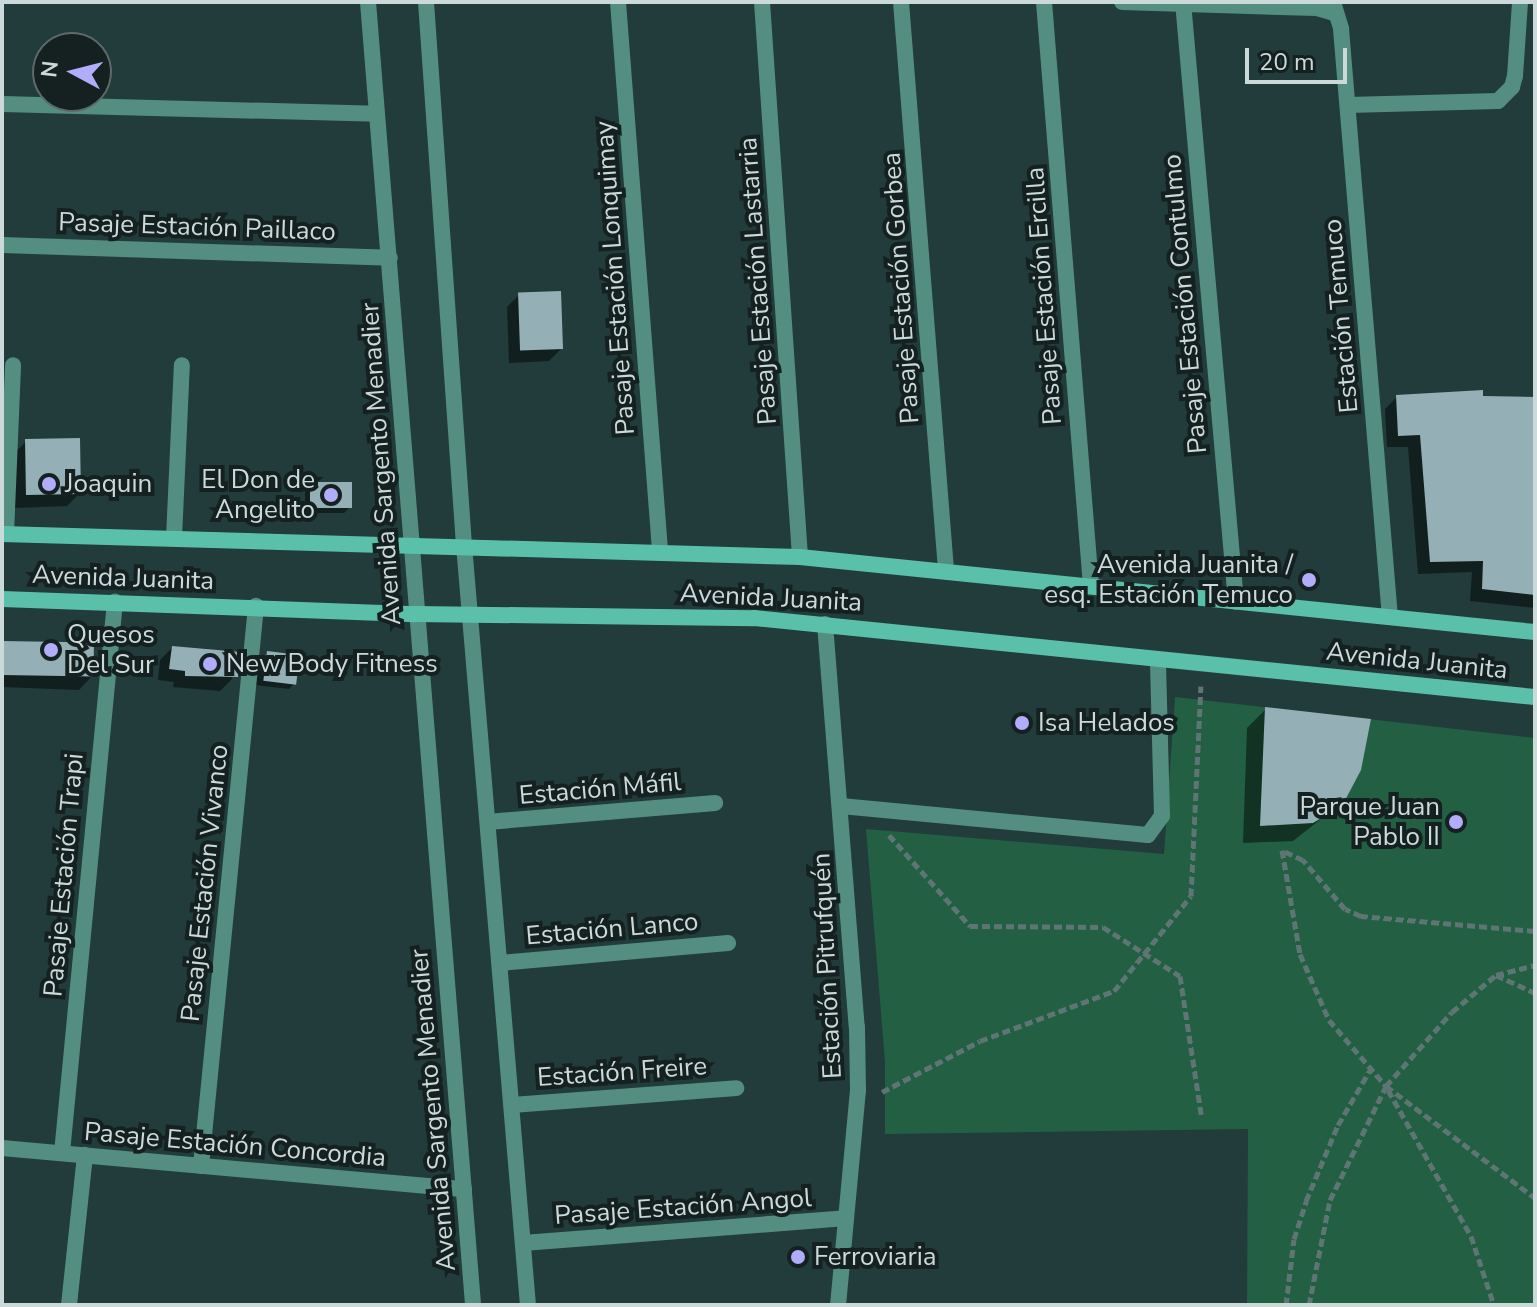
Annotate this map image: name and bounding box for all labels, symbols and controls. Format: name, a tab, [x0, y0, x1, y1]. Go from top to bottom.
north arrow	[32, 32, 112, 112]
scale bar	[1249, 32, 1351, 82]
text: 20 m	[1259, 46, 1315, 78]
text: N	[34, 59, 66, 79]
street label: Pasaje Estación Lonquimay	[588, 120, 642, 436]
street label: Pasaje Estación Lastarria	[732, 136, 784, 426]
street label: Pasaje Estación Gorbea	[876, 151, 926, 425]
street label: Pasaje Estación Contulmo	[1156, 153, 1214, 455]
street label: Pasaje Estación Ercilla	[1019, 166, 1069, 426]
street label: Pasaje Estación Paillaco	[58, 207, 336, 247]
street label: Estación Temuco	[1317, 218, 1365, 414]
street label: Avenida Sargento Menadier	[354, 302, 408, 626]
place label: El Don de Angelito	[201, 464, 315, 526]
place label: Joaquin	[65, 468, 152, 500]
marker: Joaquin	[40, 475, 58, 493]
marker: El Don de Angelito	[322, 486, 340, 504]
place label: Avenida Juanita / esq. Estación Temuco	[1044, 549, 1293, 610]
street label: Avenida Juanita	[31, 559, 215, 597]
marker: Avenida Juanita / esq. Estación Temuco	[1300, 571, 1318, 589]
street label: Avenida Juanita	[679, 578, 863, 618]
place label: Quesos Del Sur	[67, 619, 155, 680]
street label: Avenida Juanita	[1325, 636, 1509, 686]
marker: Quesos Del Sur	[42, 641, 60, 659]
place label: New Body Fitness	[226, 648, 438, 680]
marker: New Body Fitness	[201, 655, 219, 673]
place label: Isa Helados	[1038, 707, 1175, 739]
marker: Isa Helados	[1013, 714, 1031, 732]
street label: Pasaje Estación Vivanco	[175, 743, 235, 1023]
street label: Pasaje Estación Trapi	[38, 752, 90, 998]
street label: Estación Máfil	[518, 766, 682, 812]
place label: Parque Juan Pablo II	[1299, 791, 1440, 852]
marker: Parque Juan Pablo II	[1447, 813, 1465, 831]
street label: Estación Pitrufquén	[805, 852, 849, 1080]
street label: Estación Lanco	[524, 906, 700, 952]
street label: Avenida Sargento Menadier	[403, 947, 463, 1273]
street label: Estación Freire	[536, 1051, 708, 1093]
street label: Pasaje Estación Concordia	[83, 1116, 387, 1174]
street label: Pasaje Estación Angol	[553, 1182, 813, 1232]
place label: Ferroviaria	[814, 1241, 937, 1273]
marker: Ferroviaria	[789, 1248, 807, 1266]

